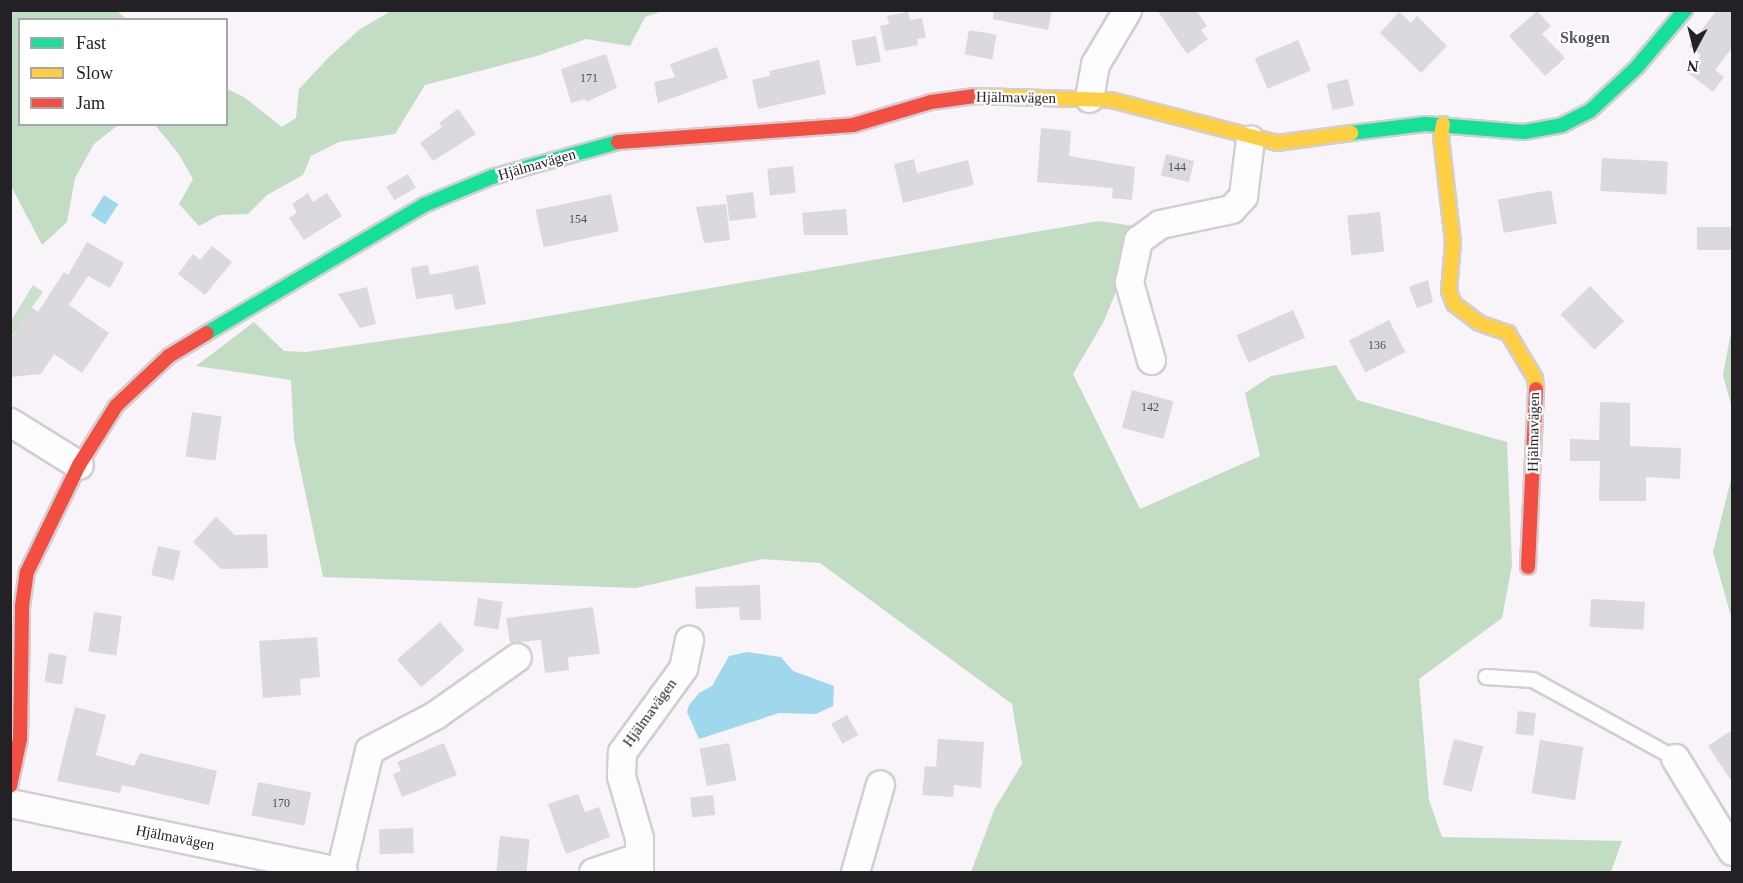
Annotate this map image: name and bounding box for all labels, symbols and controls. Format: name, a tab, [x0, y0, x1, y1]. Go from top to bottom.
legend	[18, 18, 228, 126]
north arrow	[1665, 18, 1725, 78]
district label: Skogen	[1560, 28, 1610, 48]
text: Fast	[76, 33, 106, 53]
text: N	[1686, 57, 1700, 76]
text: Slow	[76, 63, 113, 83]
house number: 171	[580, 72, 598, 86]
street label: Hjälmavägen	[976, 88, 1056, 108]
text: Jam	[76, 93, 105, 113]
street label: Hjälmavägen	[496, 145, 578, 185]
house number: 144	[1168, 161, 1186, 175]
house number: 154	[569, 213, 587, 227]
house number: 136	[1368, 339, 1386, 353]
street label: Hjälmavägen	[1524, 392, 1544, 472]
house number: 142	[1141, 401, 1159, 415]
street label: Hjälmavägen	[619, 675, 681, 751]
house number: 170	[272, 797, 290, 811]
street label: Hjälmavägen	[134, 822, 216, 854]

